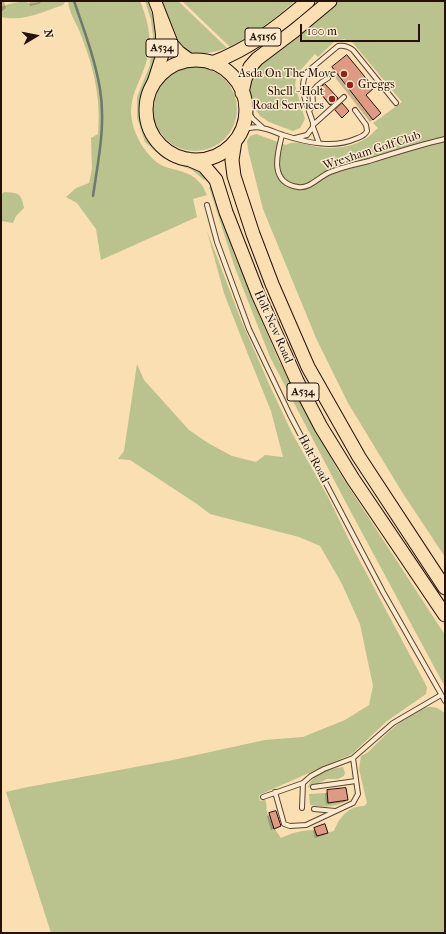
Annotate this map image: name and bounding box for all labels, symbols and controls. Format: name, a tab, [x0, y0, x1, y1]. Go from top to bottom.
north arrow	[16, 16, 56, 56]
scale bar	[302, 16, 422, 42]
text: 100 m	[307, 24, 337, 38]
road number: A5156	[245, 28, 281, 46]
text: N	[41, 29, 55, 39]
road number: A534	[146, 39, 178, 57]
place label: Asda On The Move	[238, 67, 336, 81]
marker: Asda On The Move	[339, 69, 349, 79]
place label: Greggs	[358, 78, 395, 92]
marker: Greggs	[345, 80, 355, 90]
place label: Shell - Holt Road Services	[252, 85, 324, 113]
marker: Shell - Holt Road Services	[327, 94, 337, 104]
street label: Wrexham Golf Club	[321, 128, 423, 174]
street label: Holt New Road	[250, 288, 296, 366]
road number: A534	[287, 383, 319, 401]
street label: Holt Road	[294, 433, 332, 485]

